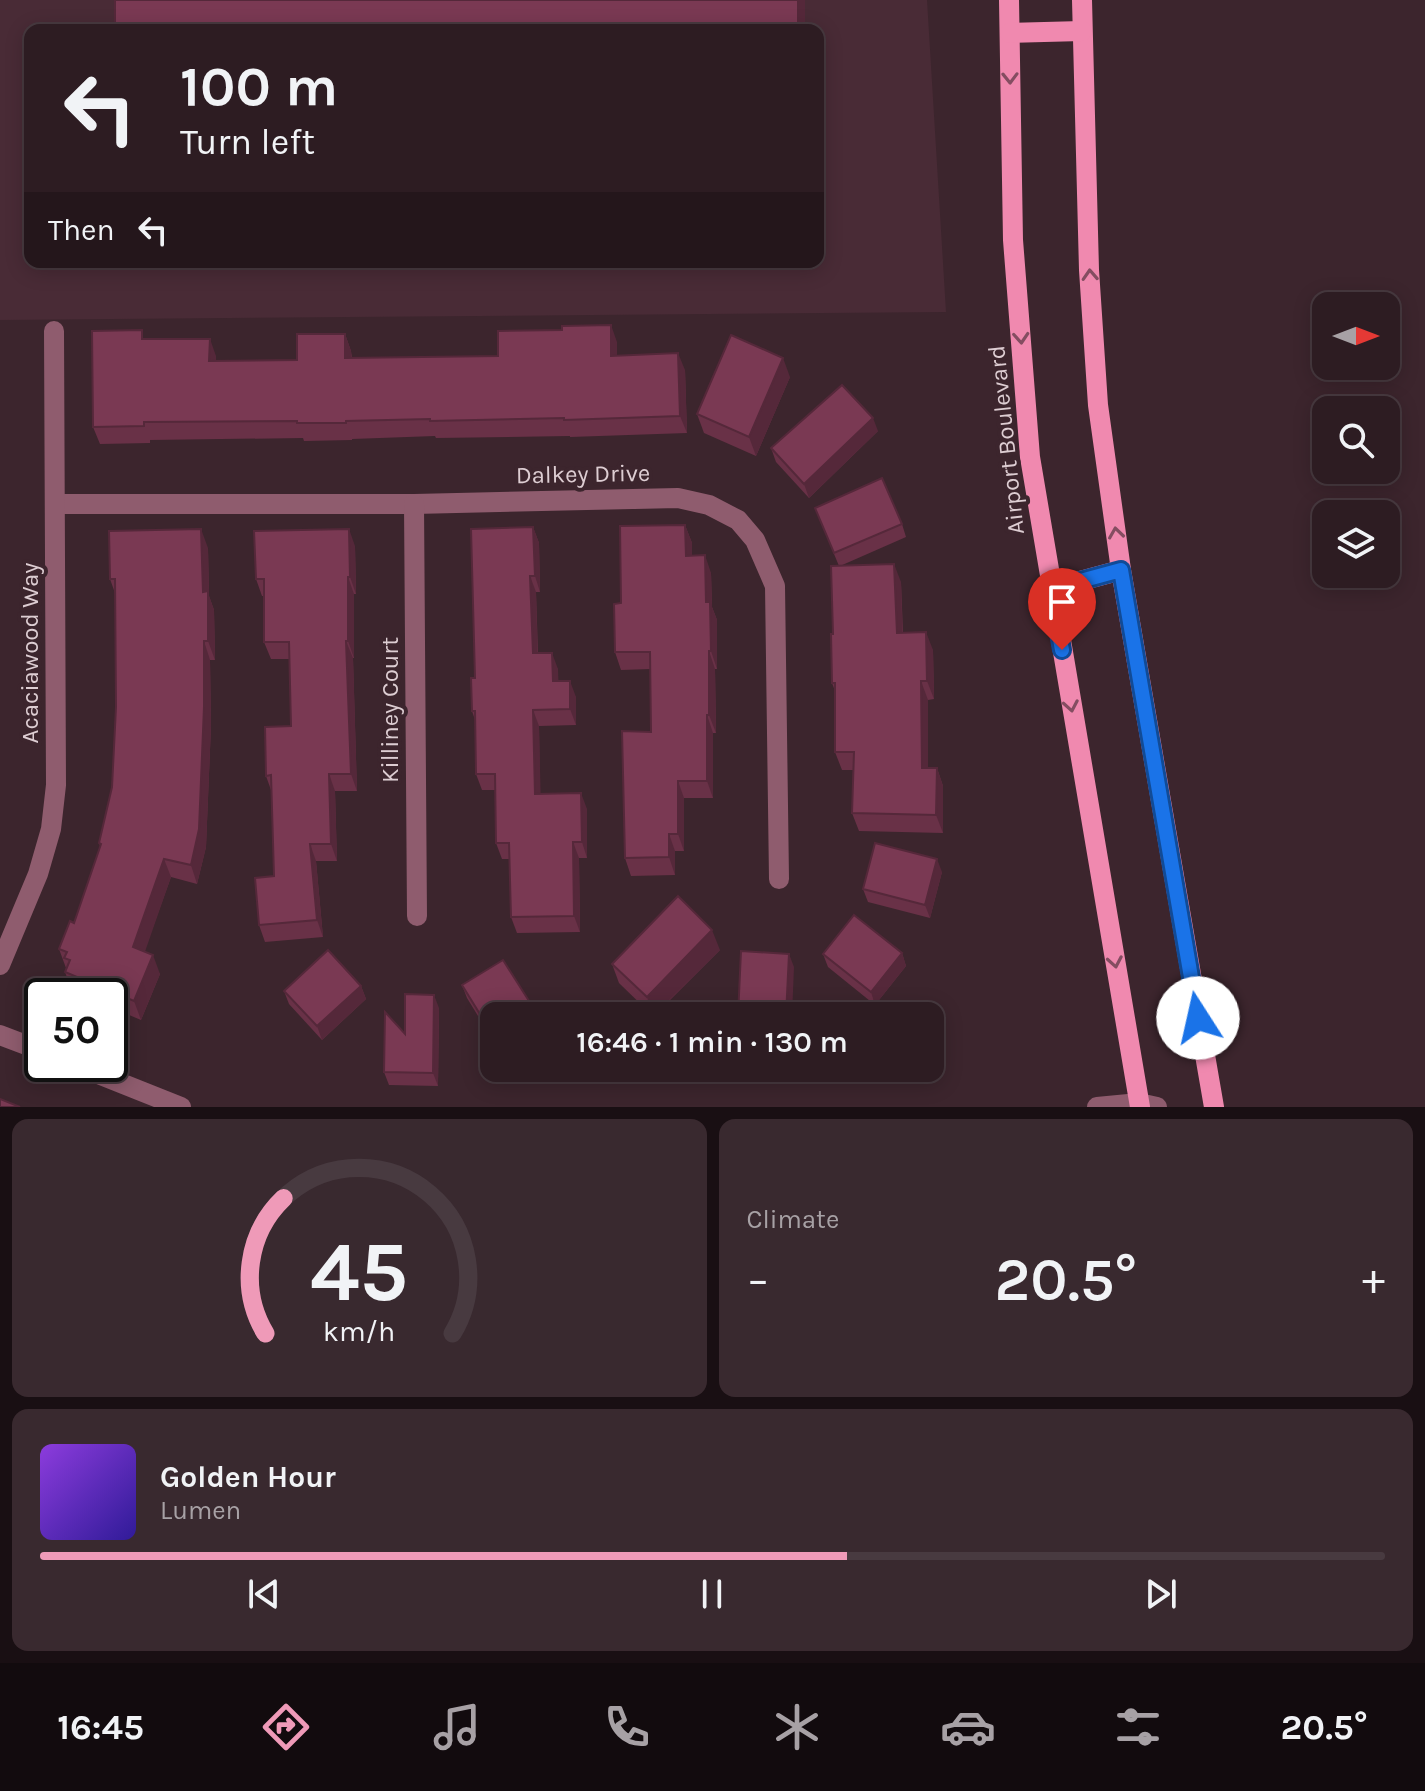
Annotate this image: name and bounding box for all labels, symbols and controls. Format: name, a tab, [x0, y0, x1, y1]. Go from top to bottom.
text: 100 m	[180, 54, 338, 119]
icon: left	[48, 56, 152, 160]
one-way arrow	[1002, 72, 1019, 85]
text: Turn left	[180, 121, 315, 163]
icon: left	[131, 208, 175, 252]
text: Then	[48, 212, 115, 248]
one-way arrow	[1081, 268, 1098, 281]
north arrow	[1312, 292, 1400, 380]
map controls	[1312, 292, 1400, 588]
one-way arrow	[1012, 332, 1029, 345]
street label: Airport Boulevard	[982, 344, 1030, 536]
button: search	[1312, 396, 1400, 484]
street label: Dalkey Drive	[515, 459, 651, 489]
button: layers	[1312, 500, 1400, 588]
one-way arrow	[1108, 526, 1125, 540]
street label: Acaciawood Way	[16, 563, 44, 743]
pin	[1028, 568, 1096, 650]
icon: arrive	[1040, 580, 1084, 624]
street label: Killiney Court	[376, 637, 404, 783]
one-way arrow	[1062, 699, 1079, 713]
one-way arrow	[1106, 955, 1123, 969]
position arrow	[1156, 976, 1240, 1060]
speed limit sign: 50	[24, 978, 128, 1082]
text: 16:46 · 1 min · 130 m	[576, 1024, 848, 1060]
text: Climate	[747, 1204, 839, 1235]
text: 45	[310, 1224, 408, 1321]
text: 20.5°	[994, 1245, 1137, 1315]
text: −	[747, 1254, 770, 1305]
text: +	[1362, 1254, 1385, 1305]
text: km/h	[323, 1315, 395, 1348]
text: Golden Hour	[160, 1459, 336, 1495]
text: Lumen	[160, 1495, 241, 1526]
icon: previous	[242, 1572, 286, 1616]
icon: pause	[690, 1572, 734, 1616]
icon: next	[1139, 1572, 1183, 1616]
icon: directions	[258, 1699, 314, 1755]
icon: music	[429, 1699, 485, 1755]
icon: phone	[599, 1699, 655, 1755]
icon: climate	[769, 1699, 825, 1755]
icon: car	[940, 1699, 996, 1755]
icon: filters	[1110, 1699, 1166, 1755]
text: 16:45	[57, 1706, 144, 1748]
text: 20.5°	[1281, 1706, 1368, 1748]

